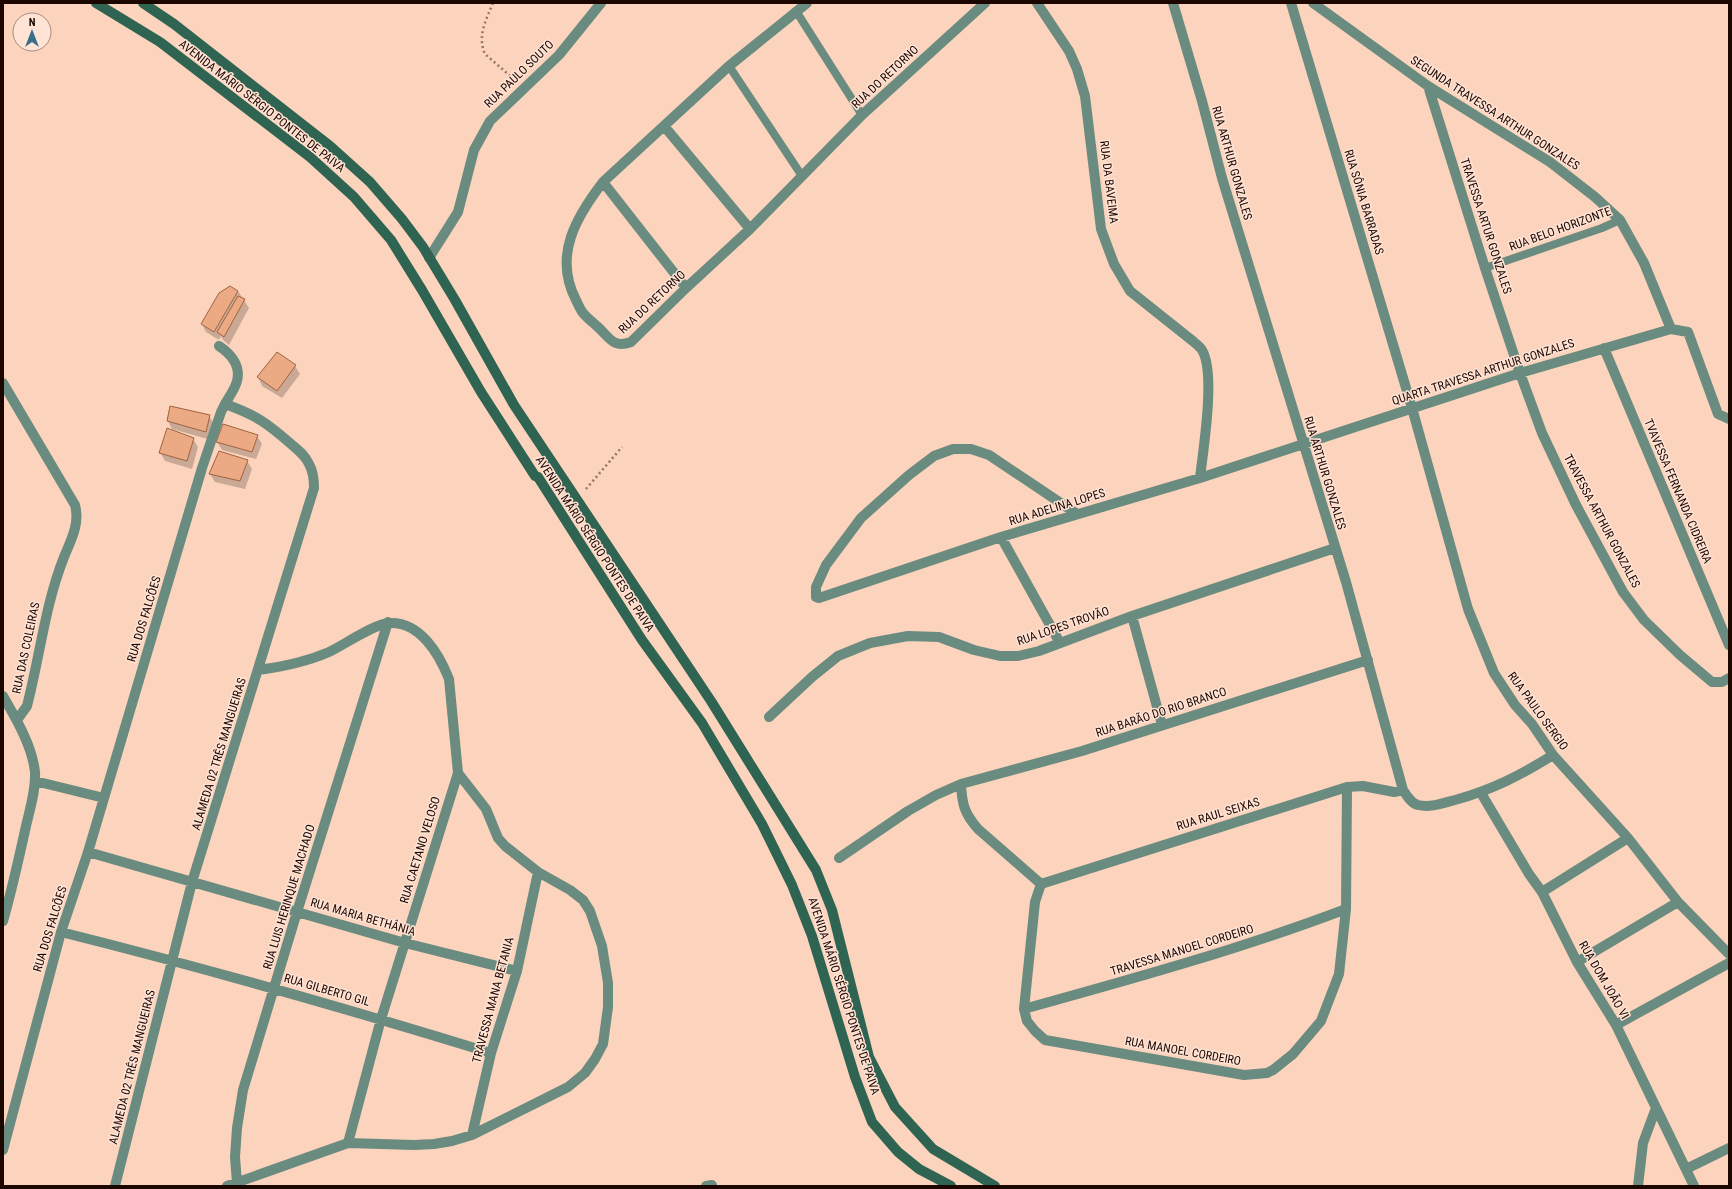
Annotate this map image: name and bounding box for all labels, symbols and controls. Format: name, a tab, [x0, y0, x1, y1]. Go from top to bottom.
north arrow	[12, 12, 52, 52]
text: N	[29, 16, 36, 29]
street label: AVENIDA MÁRIO SÉRGIO PONTES DE PAIVA	[176, 36, 348, 175]
street label: RUA PAULO SOUTO	[481, 37, 557, 111]
street label: RUA DO RETORNO	[849, 42, 921, 112]
street label: SEGUNDA TRAVESSA ARTHUR GONZALES	[1408, 53, 1582, 173]
street label: RUA ARTHUR GONZALES	[1209, 104, 1255, 222]
street label: RUA DA BAVEIMA	[1097, 140, 1121, 225]
street label: RUA SÔNIA BARRADAS	[1341, 147, 1388, 256]
street label: TRAVESSA ARTUR GONZALES	[1457, 156, 1515, 296]
street label: RUA BELO HORIZONTE	[1507, 204, 1613, 254]
street label: RUA DO RETORNO	[616, 267, 688, 337]
street label: QUARTA TRAVESSA ARTHUR GONZALES	[1390, 336, 1576, 408]
street label: RUA ARTHUR GONZALES	[1301, 415, 1349, 531]
street label: TVAVESSA FERNANDA CIDREIRA	[1641, 417, 1715, 565]
street label: TRAVESSA ARTHUR GONZALES	[1561, 452, 1643, 590]
street label: AVENIDA MÁRIO SÉRGIO PONTES DE PAIVA	[533, 453, 658, 635]
street label: RUA ADELINA LOPES	[1007, 486, 1107, 528]
street label: RUA DOS FALCÕES	[122, 574, 164, 664]
street label: RUA DAS COLEIRAS	[9, 601, 43, 695]
street label: RUA LOPES TROVÃO	[1014, 602, 1111, 648]
street label: RUA PAULO SERGIO	[1505, 669, 1571, 753]
street label: ALAMEDA 02 TRÊS MANGUEIRAS	[188, 676, 249, 832]
street label: RUA BARÃO DO RIO BRANCO	[1093, 682, 1228, 740]
street label: RUA CAETANO VELOSO	[397, 795, 443, 905]
street label: RUA RAUL SEIXAS	[1175, 795, 1261, 833]
street label: RUA LUIS HERINQUE MACHADO	[260, 823, 318, 971]
street label: RUA DOS FALCÕES	[28, 884, 70, 974]
street label: RUA MARIA BETHÂNIA	[309, 894, 418, 939]
street label: AVENIDA MÁRIO SÉRGIO PONTES DE PAIVA	[805, 895, 884, 1097]
street label: TRAVESSA MANOEL CORDEIRO	[1109, 922, 1255, 978]
street label: TRAVESSA MANA BETANIA	[469, 935, 517, 1065]
street label: RUA DOM JOÃO VI	[1576, 937, 1634, 1022]
street label: RUA GILBERTO GIL	[282, 971, 372, 1009]
street label: ALAMEDA 02 TRÊS MANGUEIRAS	[105, 988, 158, 1146]
street label: RUA MANOEL CORDEIRO	[1124, 1034, 1242, 1068]

